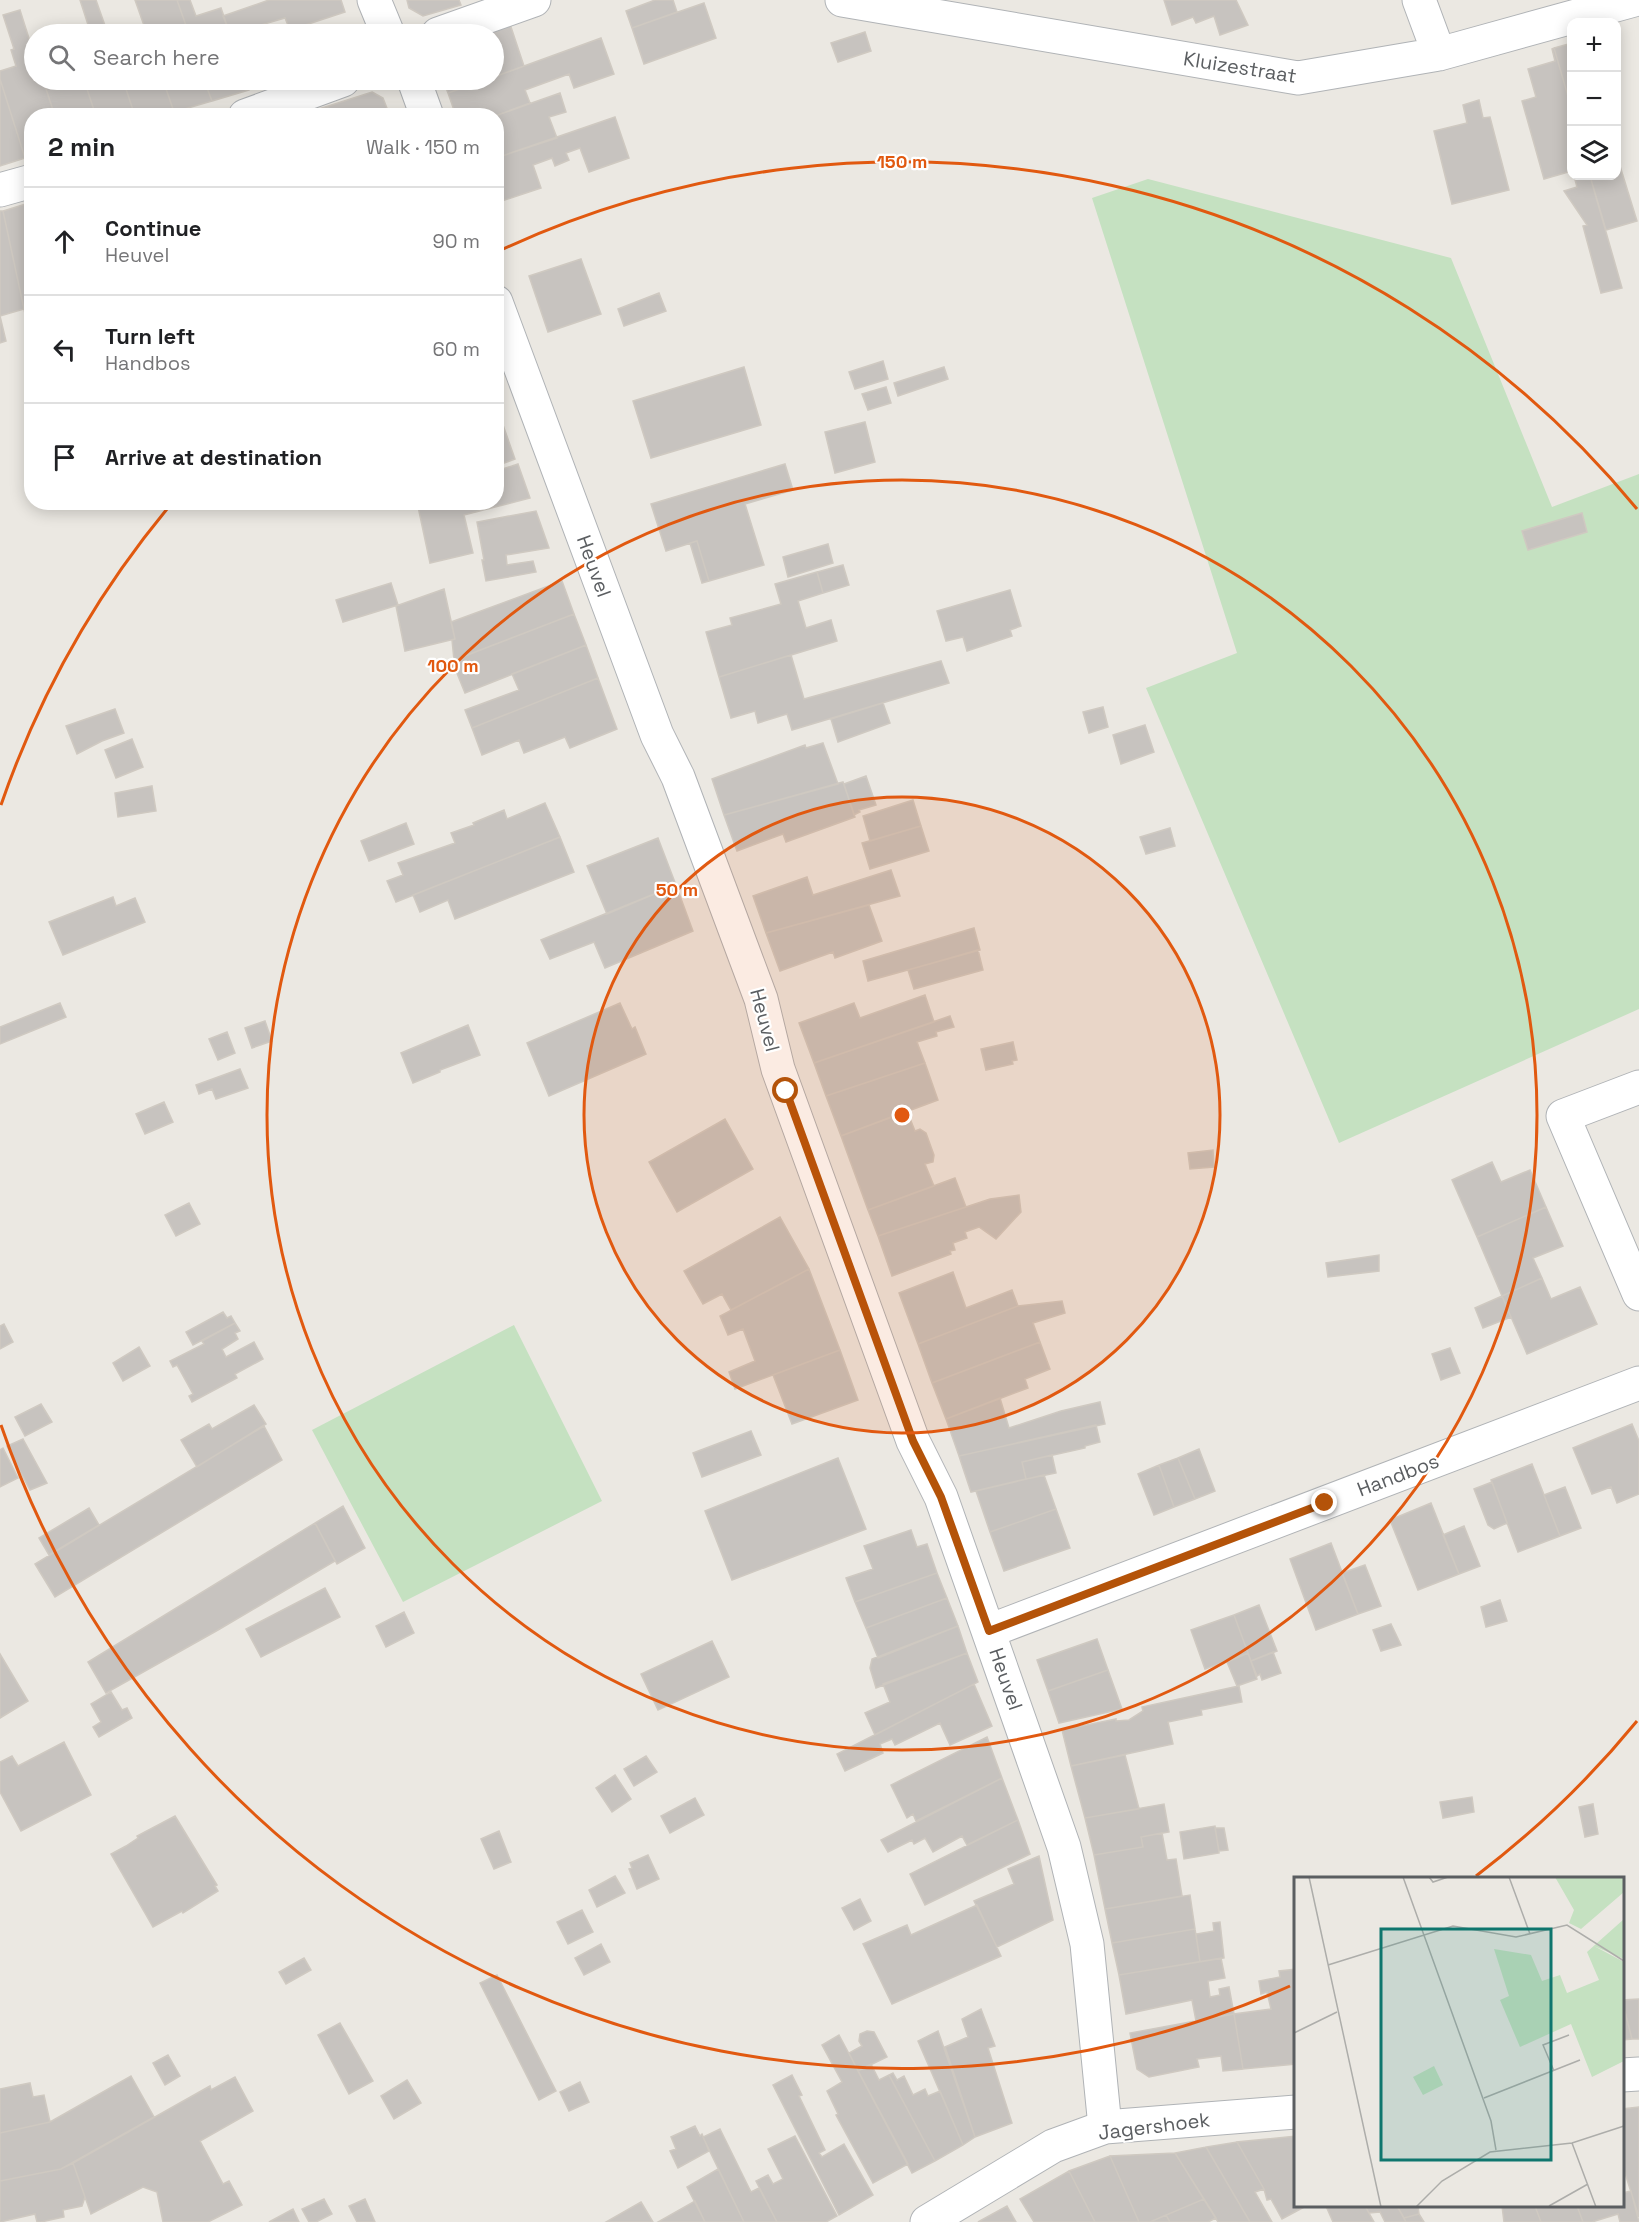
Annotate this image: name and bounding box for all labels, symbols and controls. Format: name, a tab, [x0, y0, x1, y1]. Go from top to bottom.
map controls	[1567, 18, 1621, 180]
button: +	[1567, 18, 1621, 72]
search box	[24, 24, 504, 90]
icon: search	[45, 41, 78, 74]
text: Search here	[93, 43, 220, 71]
street label: Kluizestraat	[1181, 45, 1299, 89]
button: −	[1567, 72, 1621, 126]
button: layers	[1567, 126, 1621, 180]
text: 2 min	[48, 130, 115, 164]
text: Walk · 150 m	[366, 134, 480, 160]
text: 150 m	[877, 150, 927, 173]
text: Continue	[105, 214, 201, 242]
icon: ahead	[48, 225, 81, 258]
text: 90 m	[433, 228, 480, 254]
text: Heuvel	[105, 242, 169, 268]
text: Turn left	[105, 322, 195, 350]
icon: left	[48, 333, 81, 366]
text: 60 m	[433, 336, 480, 362]
text: Handbos	[105, 350, 191, 376]
icon: arrive	[48, 441, 81, 474]
text: Arrive at destination	[105, 443, 322, 471]
street label: Heuvel	[571, 531, 617, 601]
text: 100 m	[427, 654, 479, 677]
text: 50 m	[656, 878, 698, 901]
street label: Heuvel	[744, 986, 786, 1054]
route start	[772, 1077, 798, 1103]
centre of rings	[892, 1105, 912, 1125]
street label: Handbos	[1353, 1448, 1443, 1502]
route end	[1311, 1489, 1337, 1515]
street label: Heuvel	[983, 1644, 1029, 1714]
inset map	[1294, 1877, 1624, 2207]
street label: Jagershoek	[1097, 2106, 1212, 2146]

